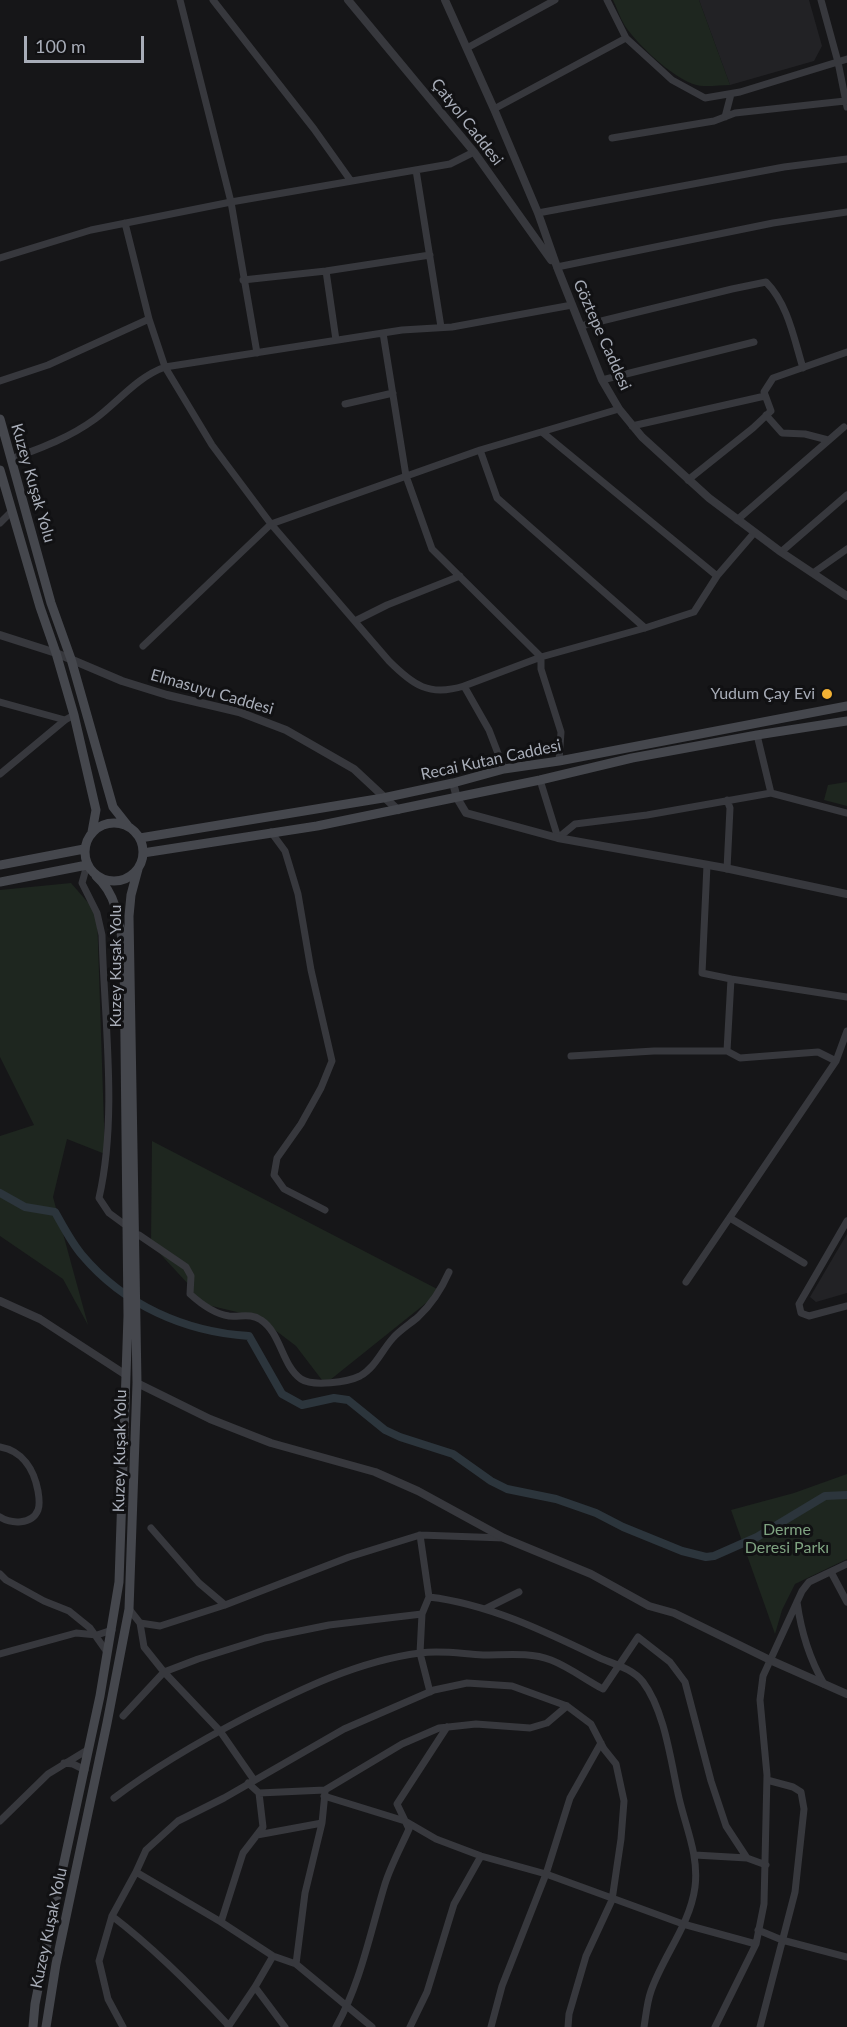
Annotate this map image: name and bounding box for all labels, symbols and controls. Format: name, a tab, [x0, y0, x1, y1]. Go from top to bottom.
scale bar	[27, 24, 147, 62]
text: 100 m	[35, 35, 86, 57]
street label: Çatyol Caddesi	[427, 75, 507, 169]
street label: Göztepe Caddesi	[569, 277, 635, 393]
street label: Kuzey Kuşak Yolu	[7, 421, 59, 545]
street label: Elmasuyu Caddesi	[148, 665, 276, 719]
place label: Yudum Çay Evi	[711, 684, 815, 704]
marker: Yudum Çay Evi	[820, 687, 834, 701]
street label: Recai Kutan Caddesi	[419, 736, 563, 784]
street label: Kuzey Kuşak Yolu	[106, 905, 126, 1027]
street label: Kuzey Kuşak Yolu	[109, 1389, 131, 1513]
park label: Derme Deresi Parkı	[745, 1520, 829, 1558]
street label: Kuzey Kuşak Yolu	[27, 1866, 71, 1990]

